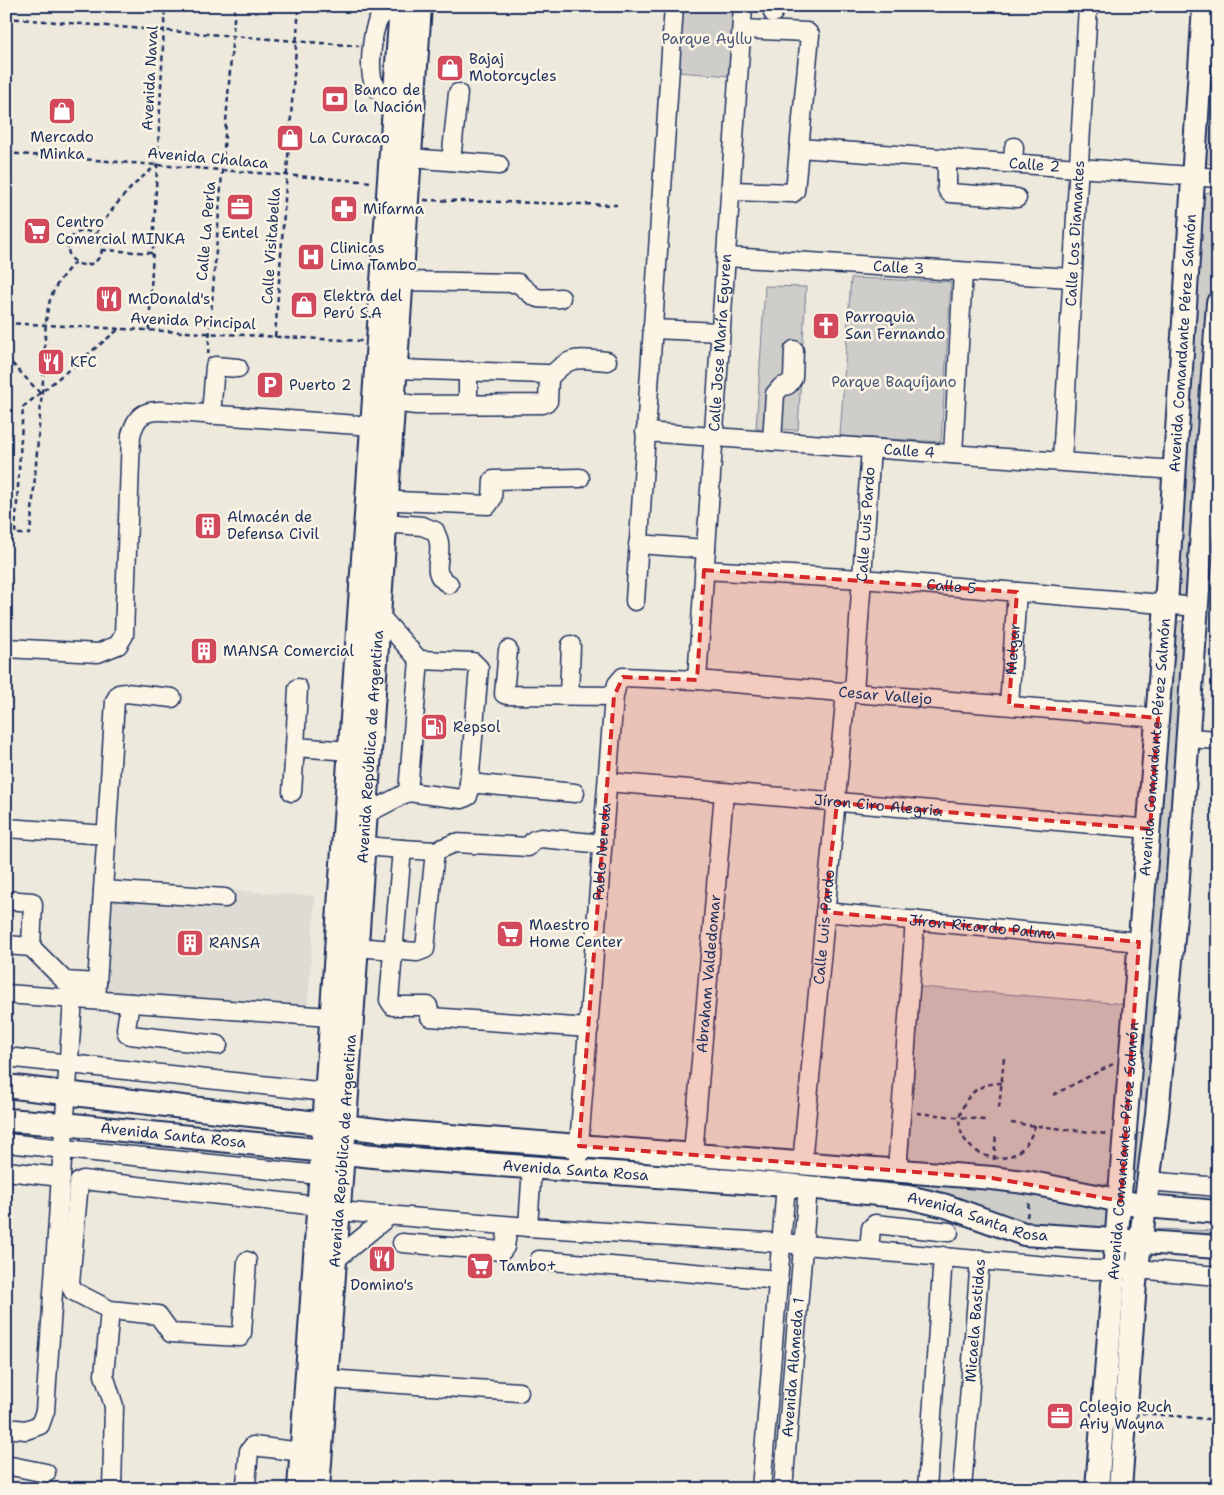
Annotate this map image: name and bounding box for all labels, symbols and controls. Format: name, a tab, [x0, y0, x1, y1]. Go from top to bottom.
street label: Avenida Naval	[137, 24, 163, 131]
park label: Parque Ayllu	[662, 29, 752, 49]
place label: Bajaj Motorcycles	[469, 49, 557, 86]
shop icon: Bajaj Motorcycles	[435, 53, 465, 83]
place label: Banco de la Nación	[354, 80, 423, 117]
bank icon: Banco de la Nación	[320, 84, 350, 114]
shop icon: Mercado Minka	[47, 96, 77, 126]
shop icon: La Curacao	[275, 123, 305, 153]
place label: Mercado Minka	[30, 127, 94, 164]
place label: La Curacao	[309, 128, 390, 148]
street label: Avenida Chalaca	[147, 143, 270, 173]
street label: Calle 2	[1008, 153, 1061, 177]
street label: Calle Los Diamantes	[1061, 160, 1089, 307]
street label: Calle La Perla	[192, 180, 220, 282]
street label: Calle Visitabella	[257, 186, 285, 305]
office icon: Entel	[225, 192, 255, 222]
pharmacy icon: Mifarma	[329, 194, 359, 224]
place label: Mifarma	[363, 199, 425, 219]
place label: Centro Comercial MINKA	[56, 212, 185, 249]
street label: Avenida Comandante Pérez Salmón	[1164, 213, 1201, 473]
supermarket icon: Centro Comercial MINKA	[22, 216, 52, 246]
place label: Entel	[221, 223, 259, 243]
place label: Clinicas Lima Tambo	[330, 238, 417, 275]
hospital icon: Clinicas Lima Tambo	[296, 242, 326, 272]
street label: Calle Jose María Eguren	[704, 253, 736, 432]
street label: Calle 3	[872, 256, 925, 279]
restaurant icon: McDonald's	[94, 284, 124, 314]
place label: Elektra del Perú S.A	[323, 286, 403, 323]
place label: McDonald's	[128, 289, 210, 309]
shop icon: Elektra del Perú S.A	[289, 290, 319, 320]
place label: Parroquia San Fernando	[845, 307, 945, 344]
street label: Avenida Principal	[130, 308, 257, 334]
church icon: Parroquia San Fernando	[811, 311, 841, 341]
restaurant icon: KFC	[36, 347, 66, 377]
place label: KFC	[70, 352, 97, 372]
parking icon: Puerto 2	[255, 370, 285, 400]
park label: Parque Baquíjano	[831, 372, 957, 392]
place label: Puerto 2	[289, 375, 352, 395]
street label: Calle 4	[883, 439, 936, 463]
street label: Calle Luis Pardo	[852, 466, 880, 583]
place label: Almacén de Defensa Civil	[227, 507, 319, 544]
building icon: Almacén de Defensa Civil	[193, 511, 223, 541]
street label: Calle 5	[926, 574, 977, 598]
street label: Avenida Comandante Pérez Salmón	[1135, 617, 1175, 877]
street label: Melgar	[1001, 622, 1025, 676]
street label: Avenida República de Argentina	[352, 629, 388, 864]
building icon: MANSA Comercial	[189, 636, 219, 666]
place label: MANSA Comercial	[223, 641, 354, 661]
street label: Cesar Vallejo	[838, 682, 933, 709]
fuel station icon: Repsol	[419, 712, 449, 742]
place label: Repsol	[453, 717, 501, 737]
street label: Jíron Ciro Alegria	[813, 790, 944, 821]
street label: Pablo Neruda	[588, 802, 616, 902]
street label: Calle Luis Pardo	[809, 869, 839, 985]
street label: Abraham Valdedomar	[692, 893, 725, 1054]
street label: Jíron Ricardo Palma	[908, 910, 1057, 944]
place label: Maestro Home Center	[529, 915, 623, 952]
supermarket icon: Maestro Home Center	[495, 919, 525, 949]
building icon: RANSA	[175, 928, 205, 958]
place label: RANSA	[209, 933, 261, 953]
street label: Avenida Comandante Pérez Salmón	[1103, 1021, 1143, 1281]
street label: Avenida República de Argentina	[325, 1033, 361, 1268]
street label: Avenida Santa Rosa	[99, 1118, 248, 1153]
street label: Avenida Santa Rosa	[502, 1155, 650, 1185]
street label: Avenida Santa Rosa	[905, 1187, 1049, 1246]
restaurant icon: Domino's	[367, 1244, 397, 1274]
supermarket icon: Tambo+	[465, 1251, 495, 1281]
place label: Tambo+	[499, 1256, 557, 1276]
street label: Micaela Bastidas	[960, 1258, 990, 1383]
place label: Domino's	[350, 1275, 414, 1295]
street label: Avenida Alameda 1	[777, 1297, 809, 1438]
place label: Colegio Ruch Ariy Wayna	[1079, 1397, 1172, 1434]
office icon: Colegio Ruch Ariy Wayna	[1045, 1401, 1075, 1431]

